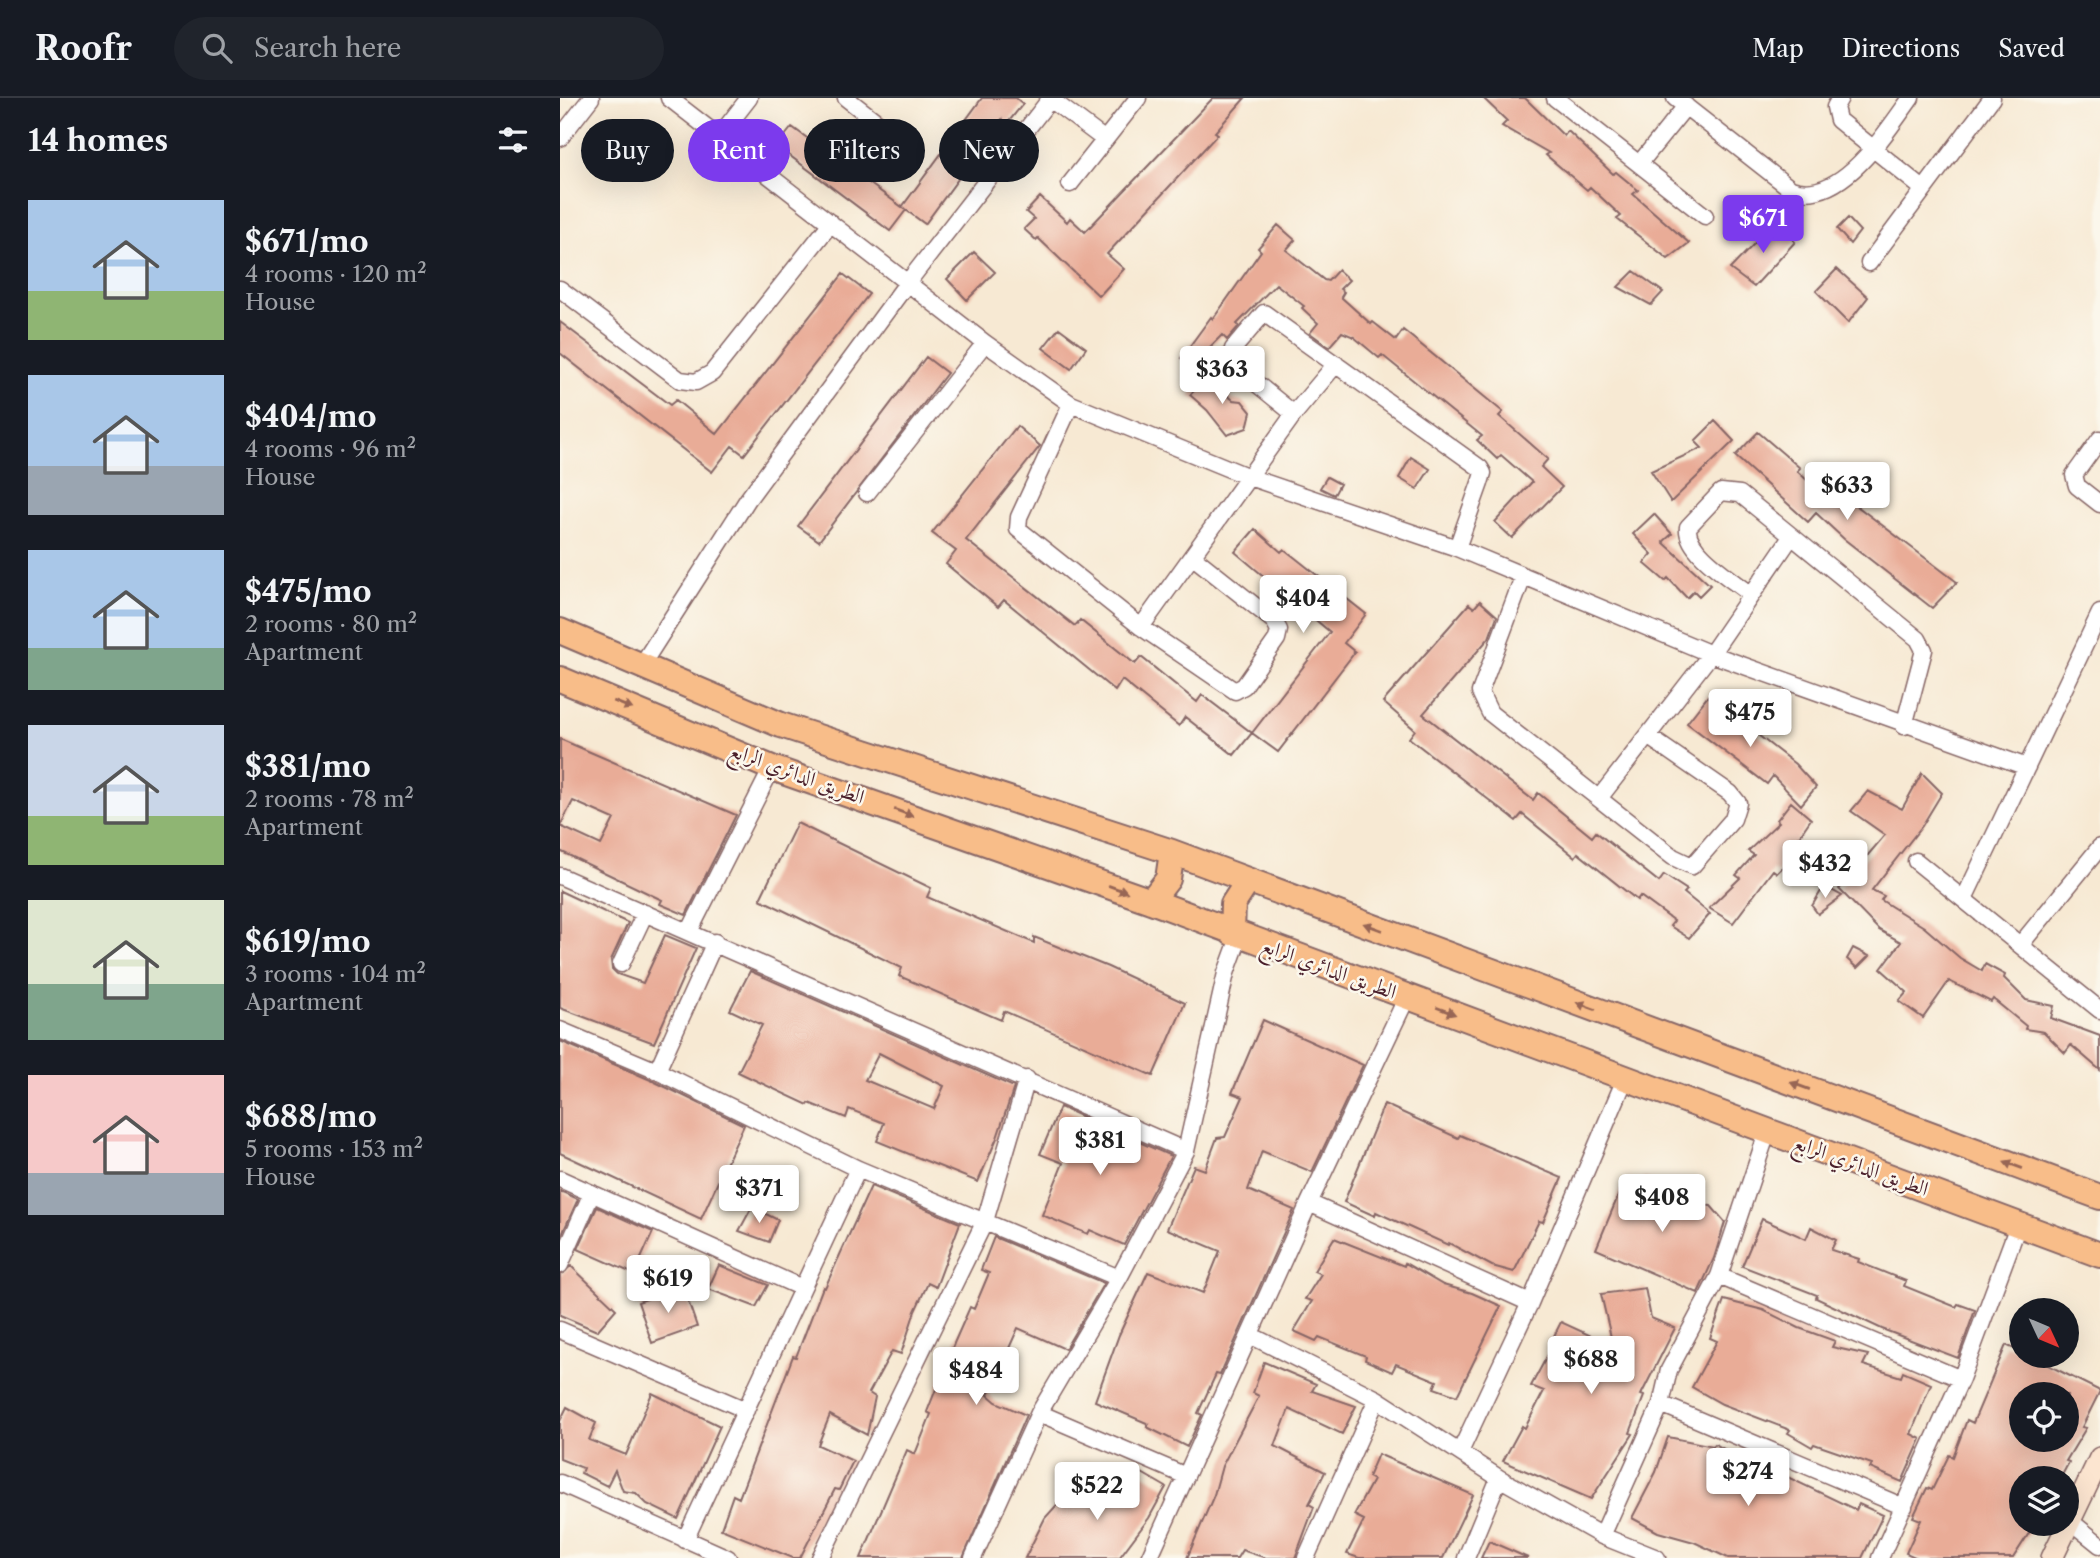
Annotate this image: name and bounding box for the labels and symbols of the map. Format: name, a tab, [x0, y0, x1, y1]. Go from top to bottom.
pin: $671	[1722, 195, 1804, 255]
pin: $363	[1181, 346, 1263, 406]
pin: $633	[1806, 462, 1888, 522]
pin: $404	[1262, 575, 1344, 635]
pin: $475	[1709, 690, 1791, 749]
one-way arrow	[613, 699, 633, 711]
street label: الطريق الدائري الرابع	[723, 737, 868, 816]
one-way arrow	[893, 808, 914, 819]
pin: $432	[1784, 840, 1866, 900]
one-way arrow	[1108, 884, 1129, 895]
one-way arrow	[1363, 921, 1384, 932]
street label: الطريق الدائري الرابع	[1255, 932, 1400, 1011]
one-way arrow	[1576, 1001, 1597, 1012]
one-way arrow	[1436, 1006, 1457, 1017]
one-way arrow	[1789, 1080, 1810, 1091]
pin: $381	[1059, 1118, 1141, 1177]
street label: الطريق الدائري الرابع	[1787, 1129, 1932, 1208]
one-way arrow	[2002, 1160, 2023, 1171]
pin: $371	[718, 1166, 800, 1225]
pin: $408	[1621, 1174, 1703, 1234]
pin: $619	[627, 1256, 709, 1315]
north arrow	[2009, 1298, 2079, 1368]
pin: $688	[1550, 1336, 1632, 1396]
pin: $484	[935, 1348, 1017, 1407]
pin: $274	[1707, 1448, 1789, 1508]
pin: $522	[1056, 1462, 1138, 1522]

